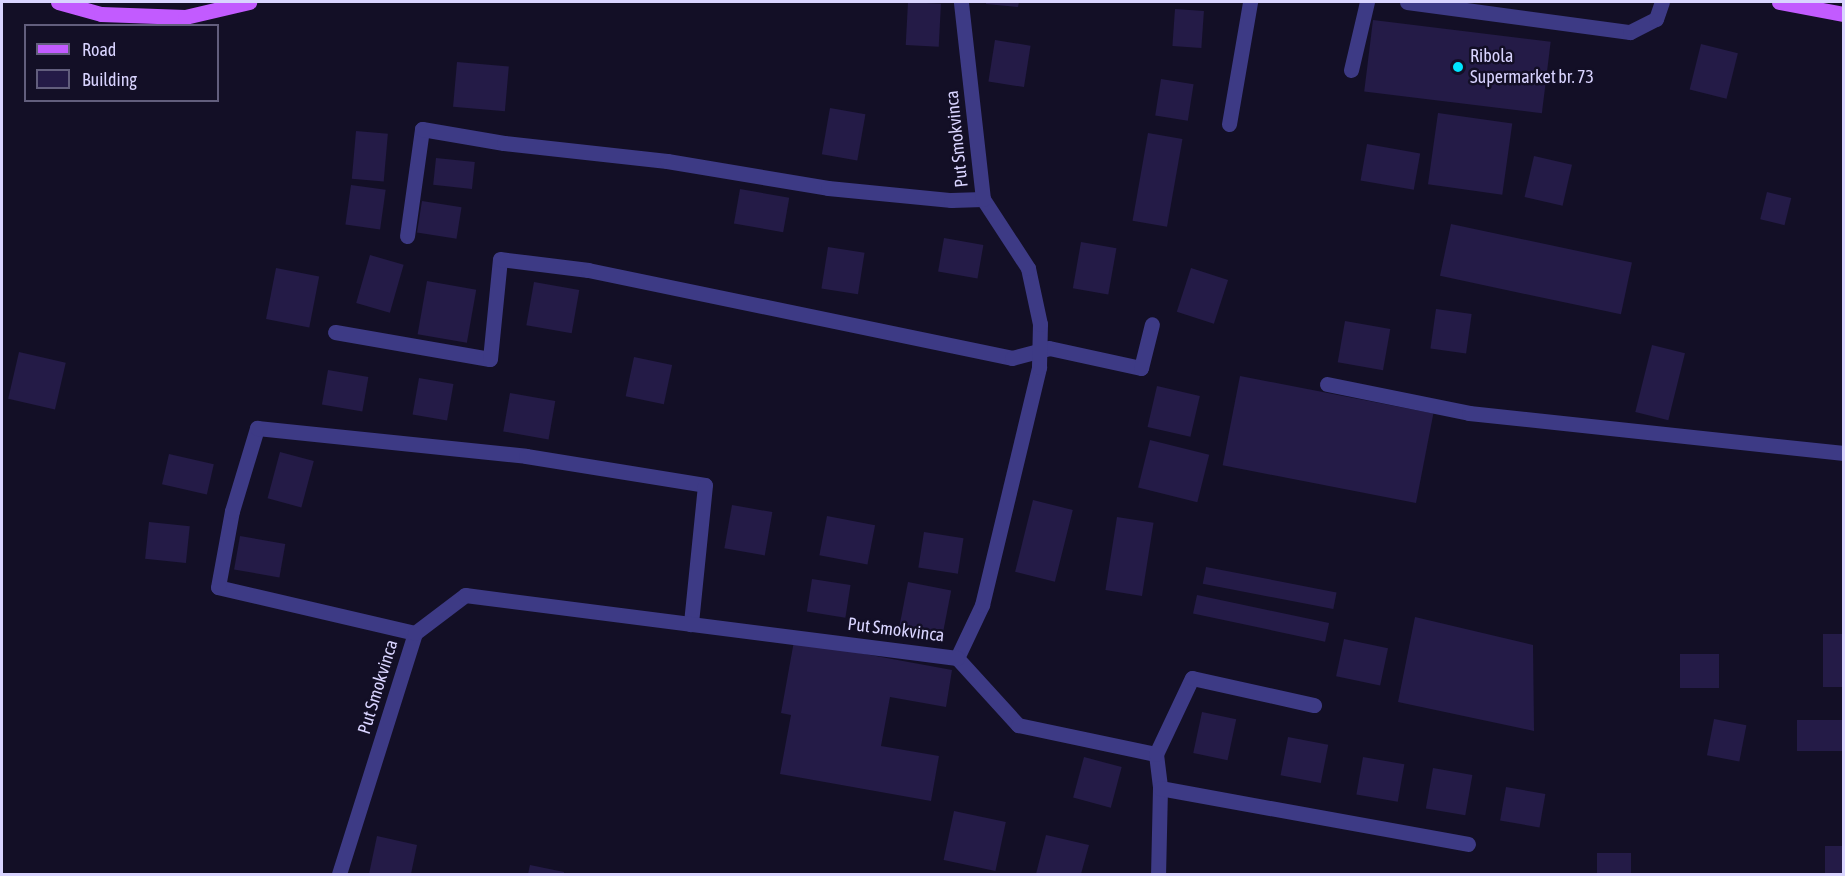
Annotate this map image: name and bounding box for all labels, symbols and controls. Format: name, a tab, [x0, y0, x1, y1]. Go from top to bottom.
legend	[24, 24, 219, 102]
text: Road	[82, 39, 116, 60]
place label: Ribola Supermarket br. 73	[1470, 46, 1594, 88]
marker: Ribola Supermarket br. 73	[1451, 60, 1465, 74]
text: Building	[82, 69, 137, 90]
street label: Put Smokvinca	[941, 89, 973, 189]
street label: Put Smokvinca	[846, 613, 946, 647]
street label: Put Smokvinca	[353, 637, 403, 737]

